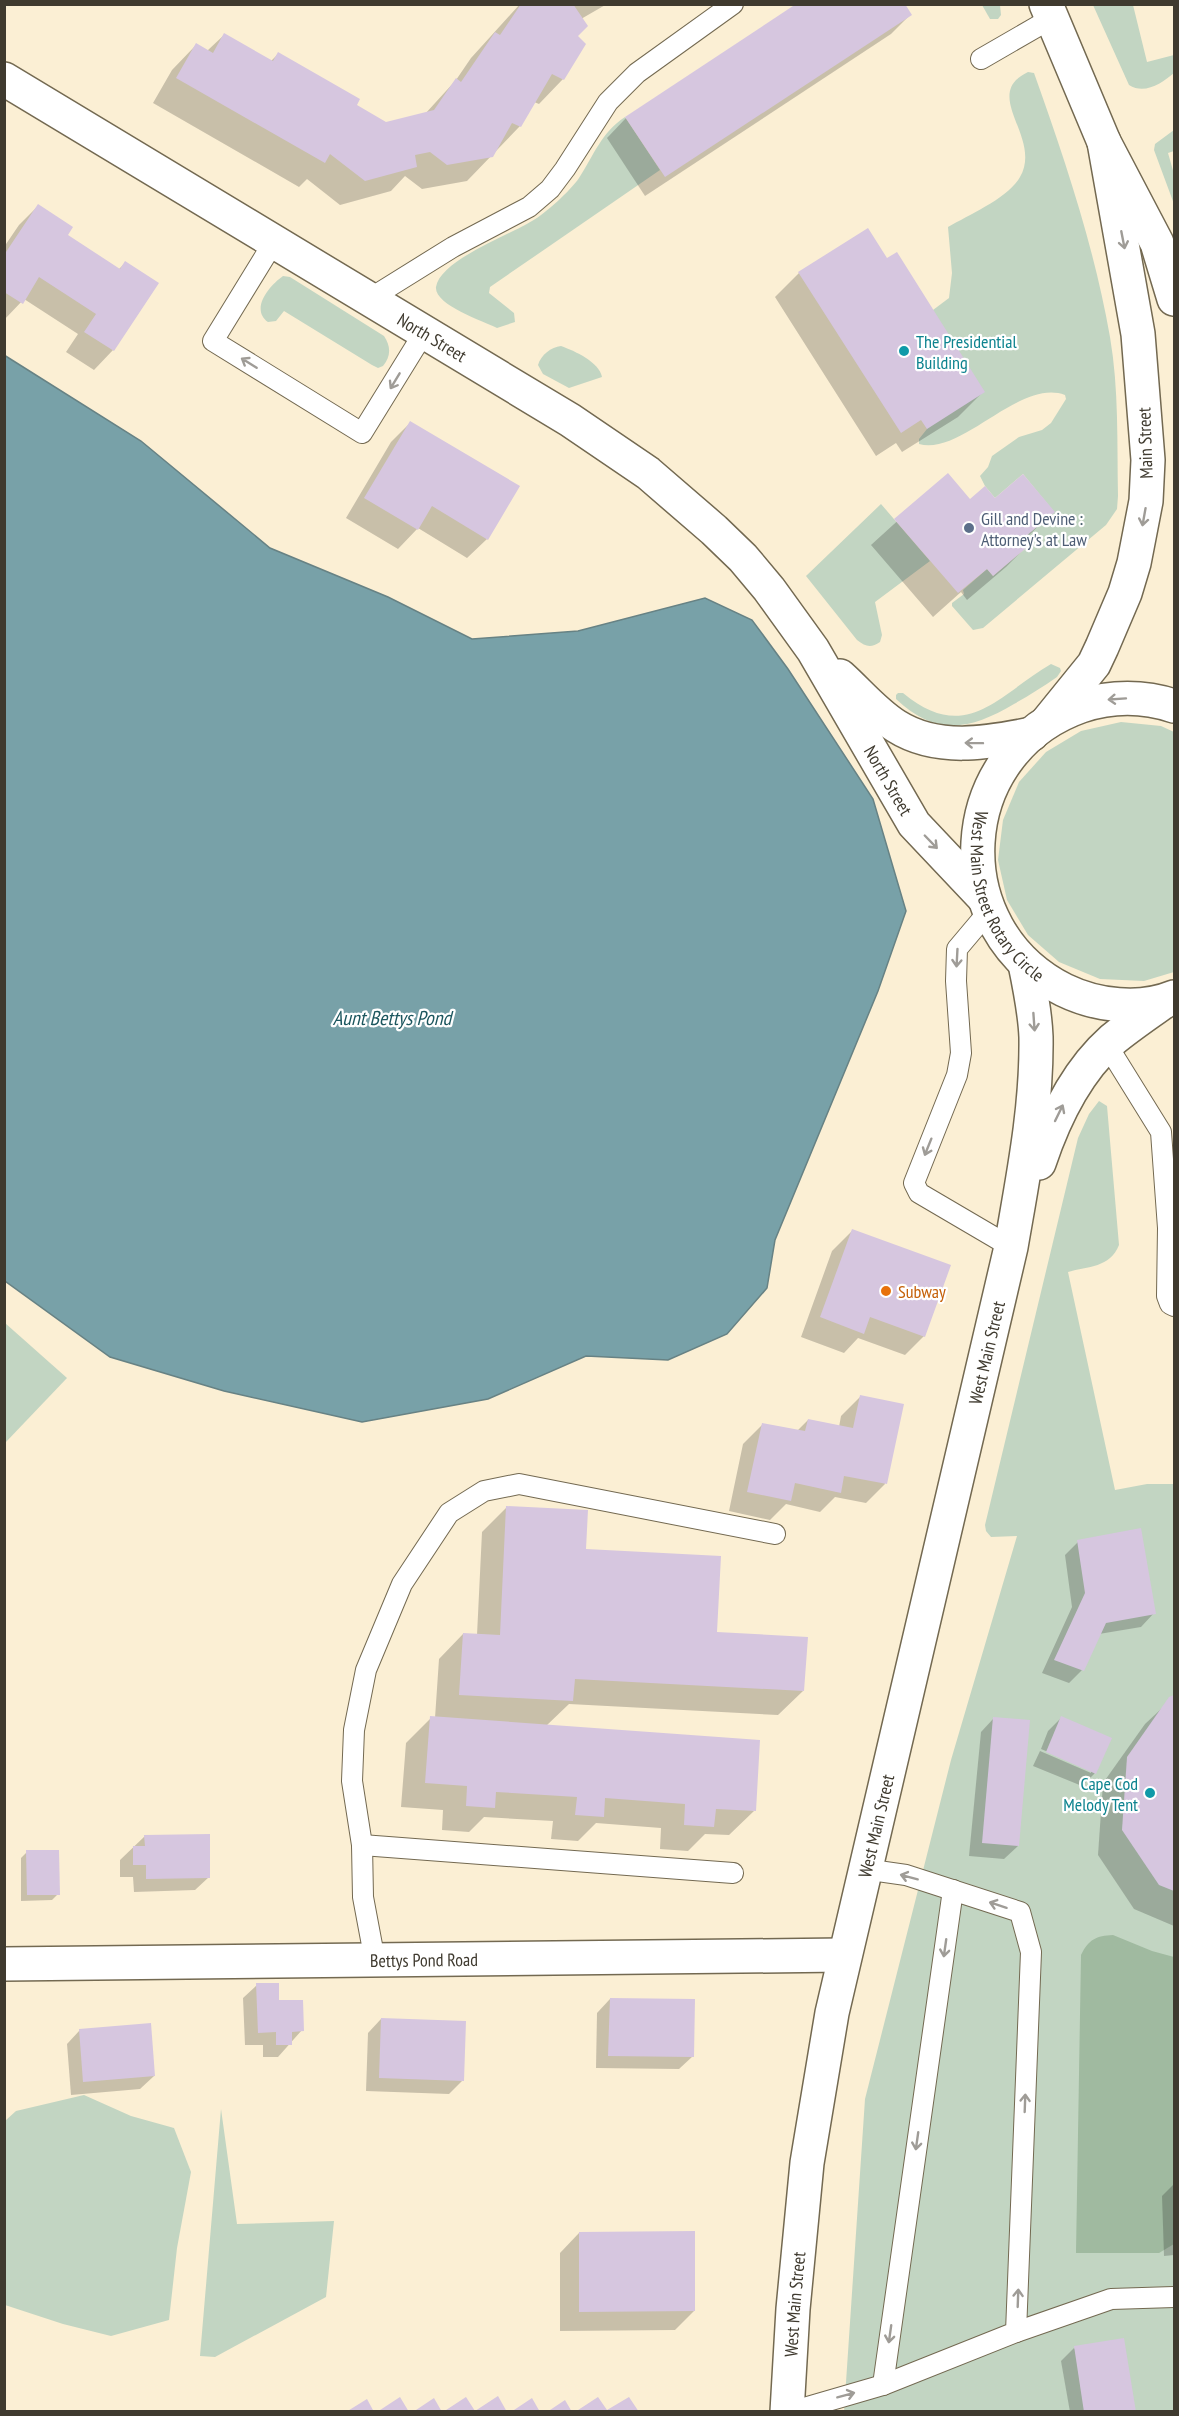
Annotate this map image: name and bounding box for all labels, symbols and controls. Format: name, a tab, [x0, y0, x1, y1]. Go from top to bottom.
one-way arrow	[1118, 230, 1129, 250]
street label: North Street	[393, 307, 471, 367]
place label: The Presidential Building	[916, 330, 1017, 374]
marker: The Presidential Building	[897, 344, 911, 358]
one-way arrow	[241, 357, 258, 369]
one-way arrow	[388, 372, 400, 389]
street label: Main Street	[1132, 407, 1158, 479]
place label: Gill and Devine : Attorney's at Law	[981, 507, 1087, 551]
one-way arrow	[1138, 507, 1149, 527]
marker: Gill and Devine : Attorney's at Law	[962, 521, 976, 535]
one-way arrow	[1107, 694, 1127, 705]
one-way arrow	[965, 737, 985, 749]
street label: North Street	[859, 741, 918, 819]
street label: West Main Street Rotary Circle	[966, 809, 1049, 986]
one-way arrow	[924, 834, 938, 849]
one-way arrow	[952, 948, 963, 967]
water label: Aunt Bettys Pond	[333, 1005, 453, 1031]
one-way arrow	[1029, 1011, 1040, 1031]
one-way arrow	[1054, 1104, 1066, 1122]
one-way arrow	[922, 1137, 933, 1155]
place label: Subway	[898, 1280, 946, 1303]
marker: Subway	[879, 1284, 893, 1298]
street label: West Main Street	[963, 1299, 1009, 1407]
street label: West Main Street	[853, 1772, 899, 1880]
place label: Cape Cod Melody Tent	[1063, 1772, 1138, 1816]
marker: Cape Cod Melody Tent	[1143, 1786, 1157, 1800]
one-way arrow	[900, 1871, 919, 1882]
one-way arrow	[989, 1899, 1008, 1910]
one-way arrow	[939, 1938, 950, 1958]
street label: Bettys Pond Road	[370, 1947, 478, 1972]
one-way arrow	[1020, 2094, 1031, 2114]
one-way arrow	[912, 2131, 923, 2151]
street label: West Main Street	[779, 2251, 810, 2357]
one-way arrow	[1012, 2289, 1023, 2309]
one-way arrow	[884, 2324, 895, 2344]
one-way arrow	[836, 2389, 855, 2400]

